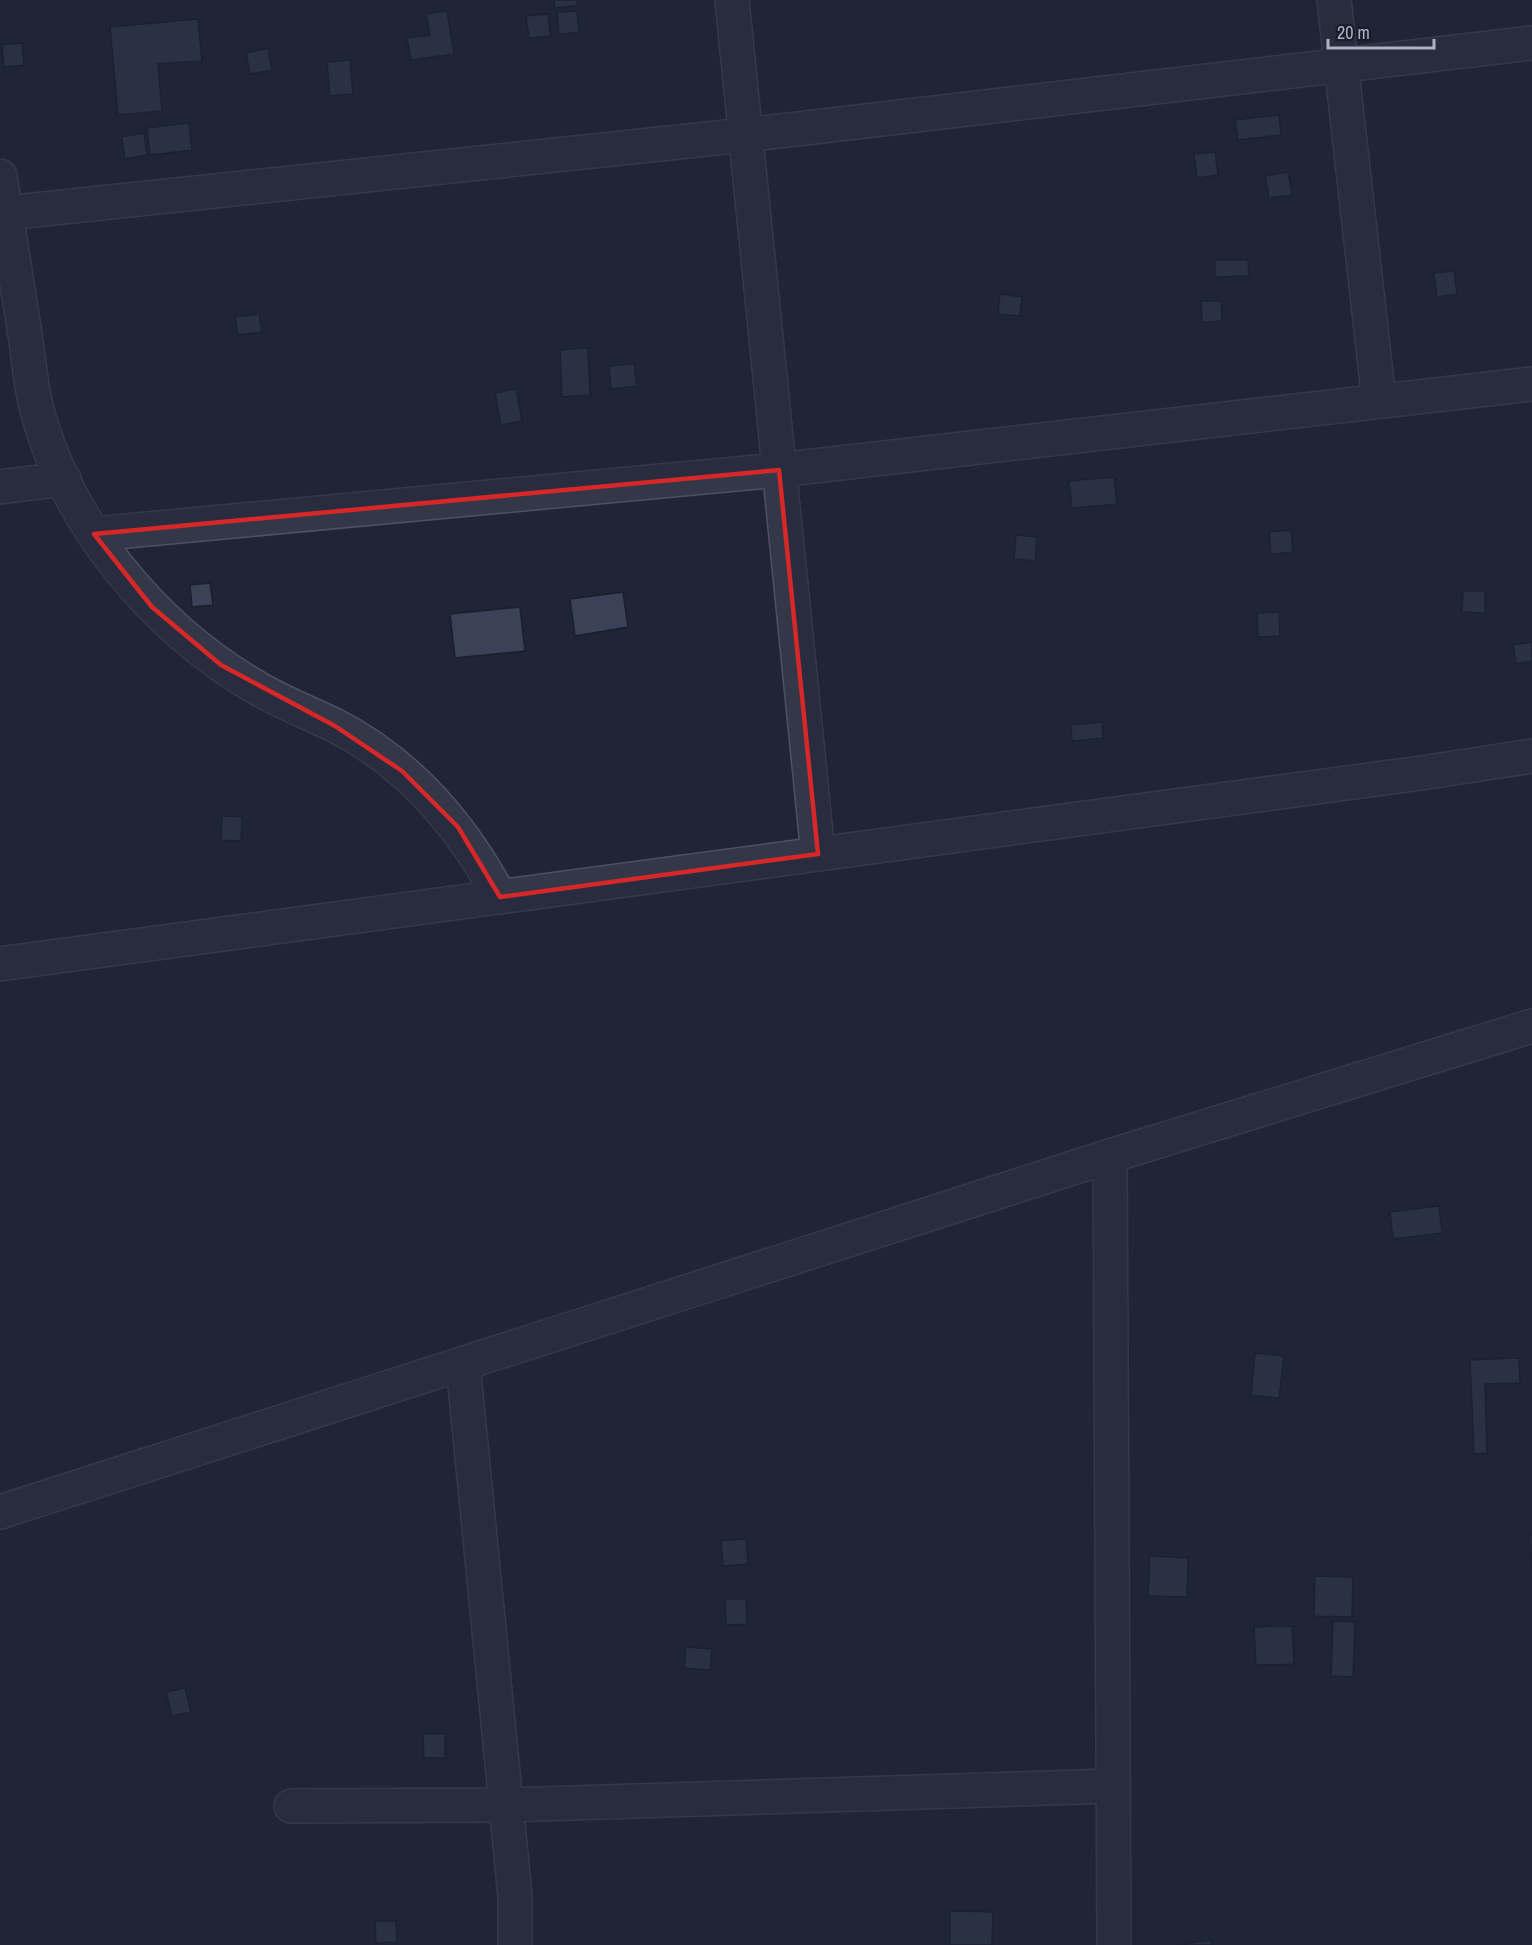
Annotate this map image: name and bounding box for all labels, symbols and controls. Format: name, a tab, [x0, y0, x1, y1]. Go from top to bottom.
scale bar	[1328, 12, 1434, 50]
text: 20 m	[1337, 20, 1370, 45]

